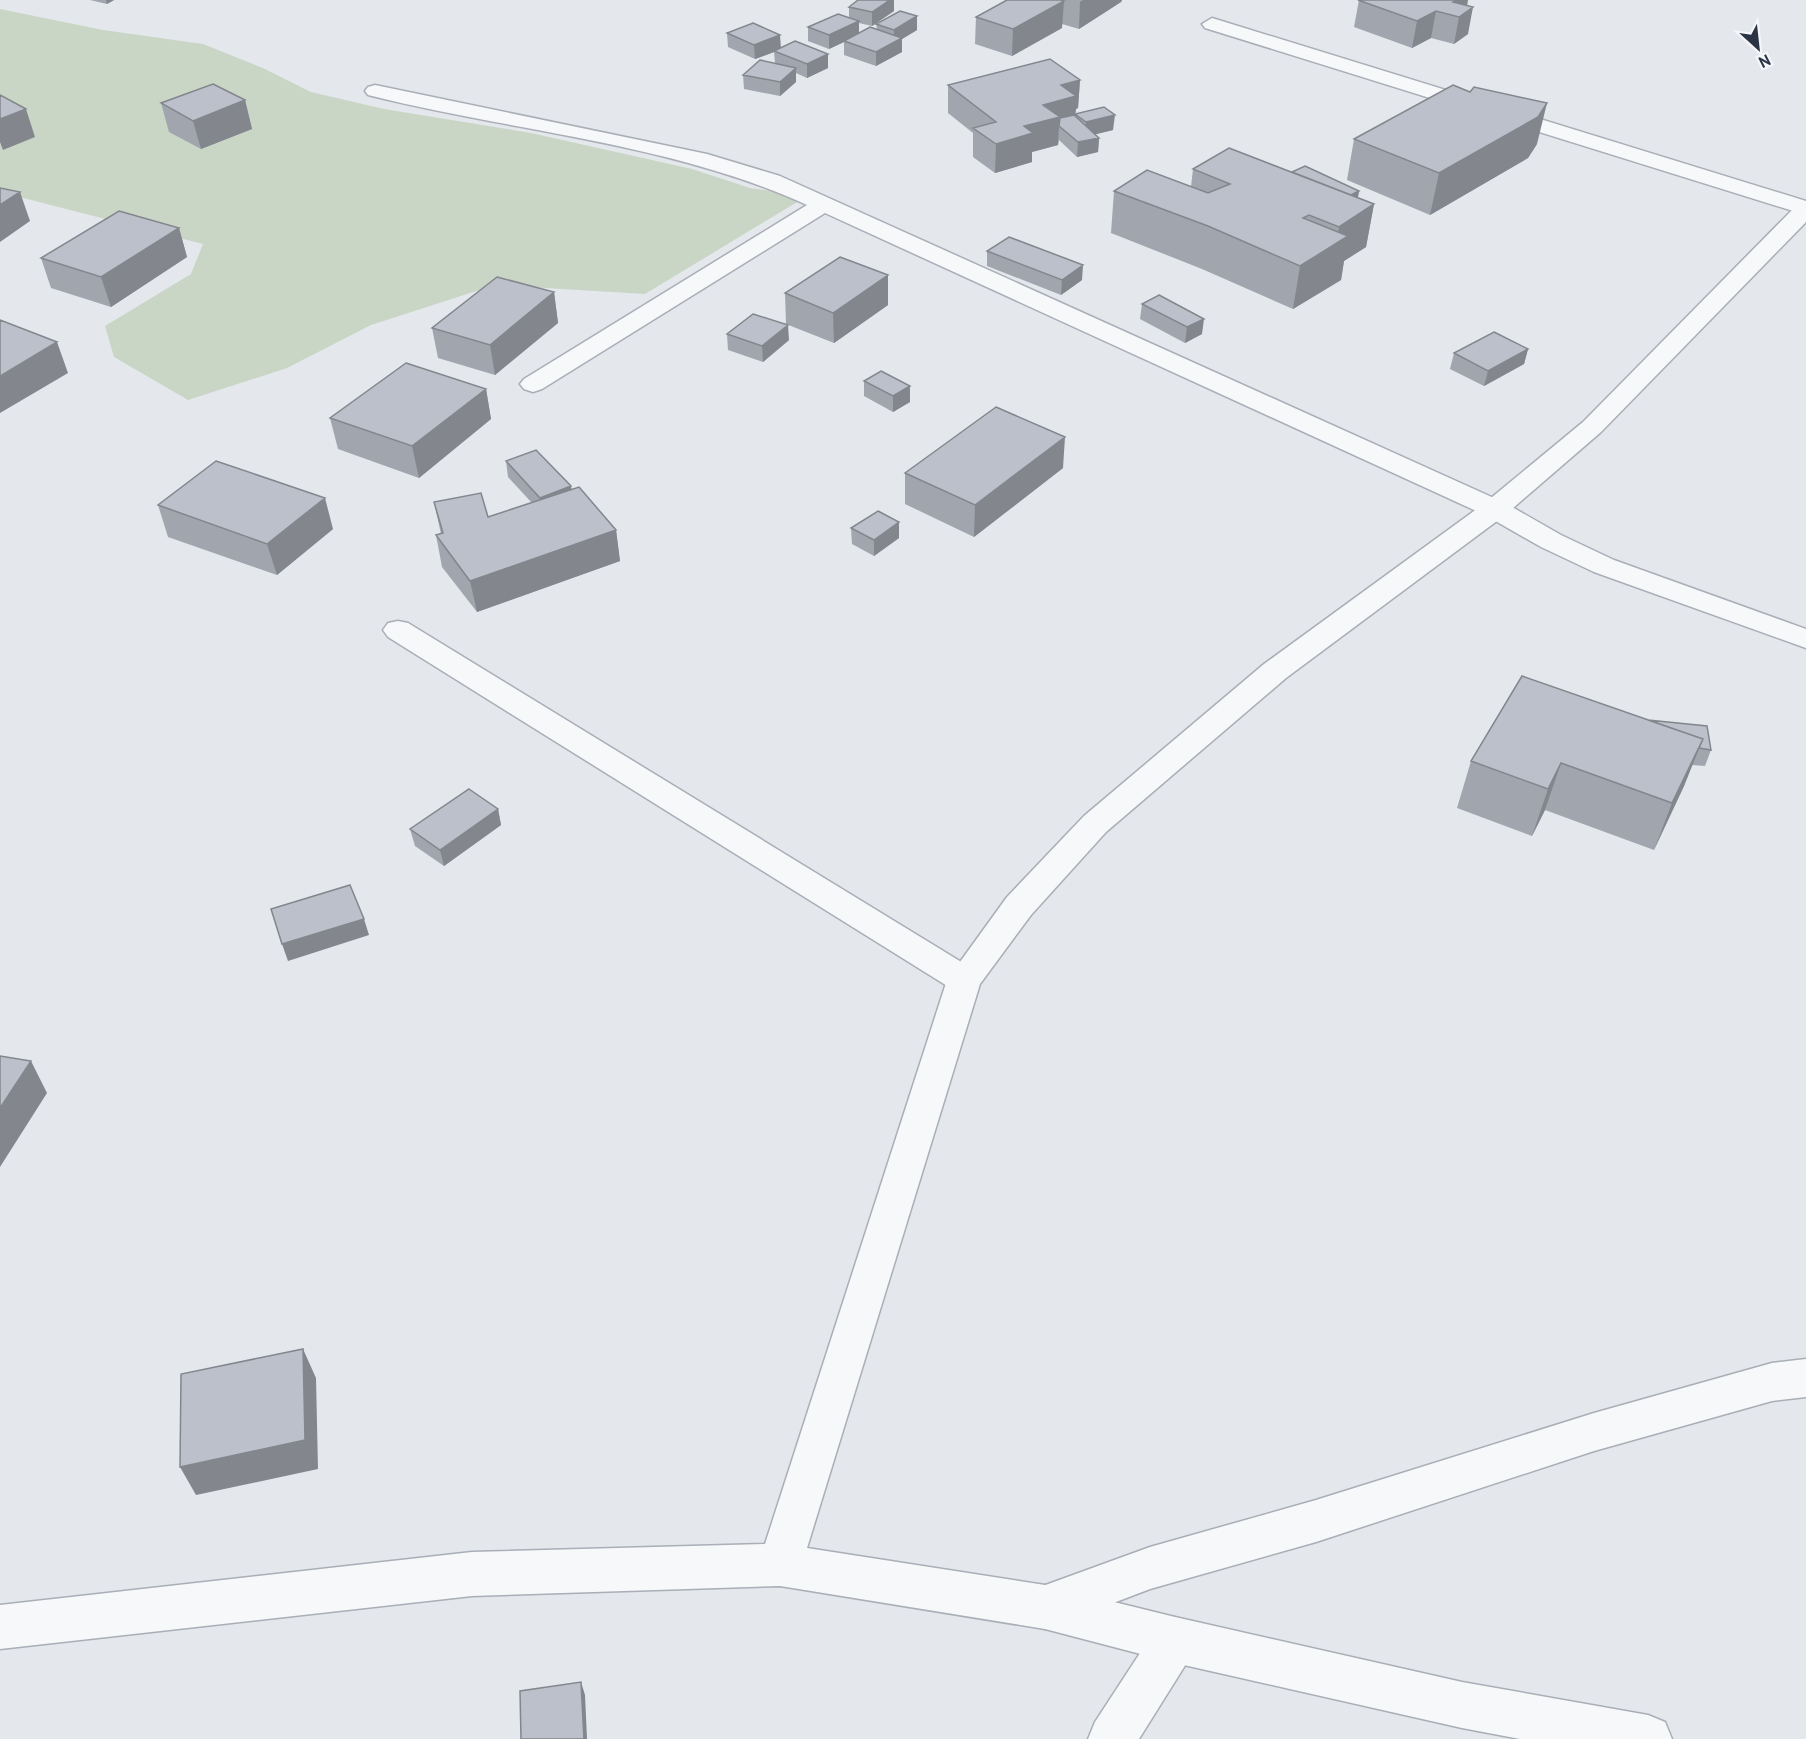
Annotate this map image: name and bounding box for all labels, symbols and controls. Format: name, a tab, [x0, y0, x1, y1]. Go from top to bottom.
north arrow	[1728, 18, 1788, 78]
text: N	[1756, 50, 1774, 73]

